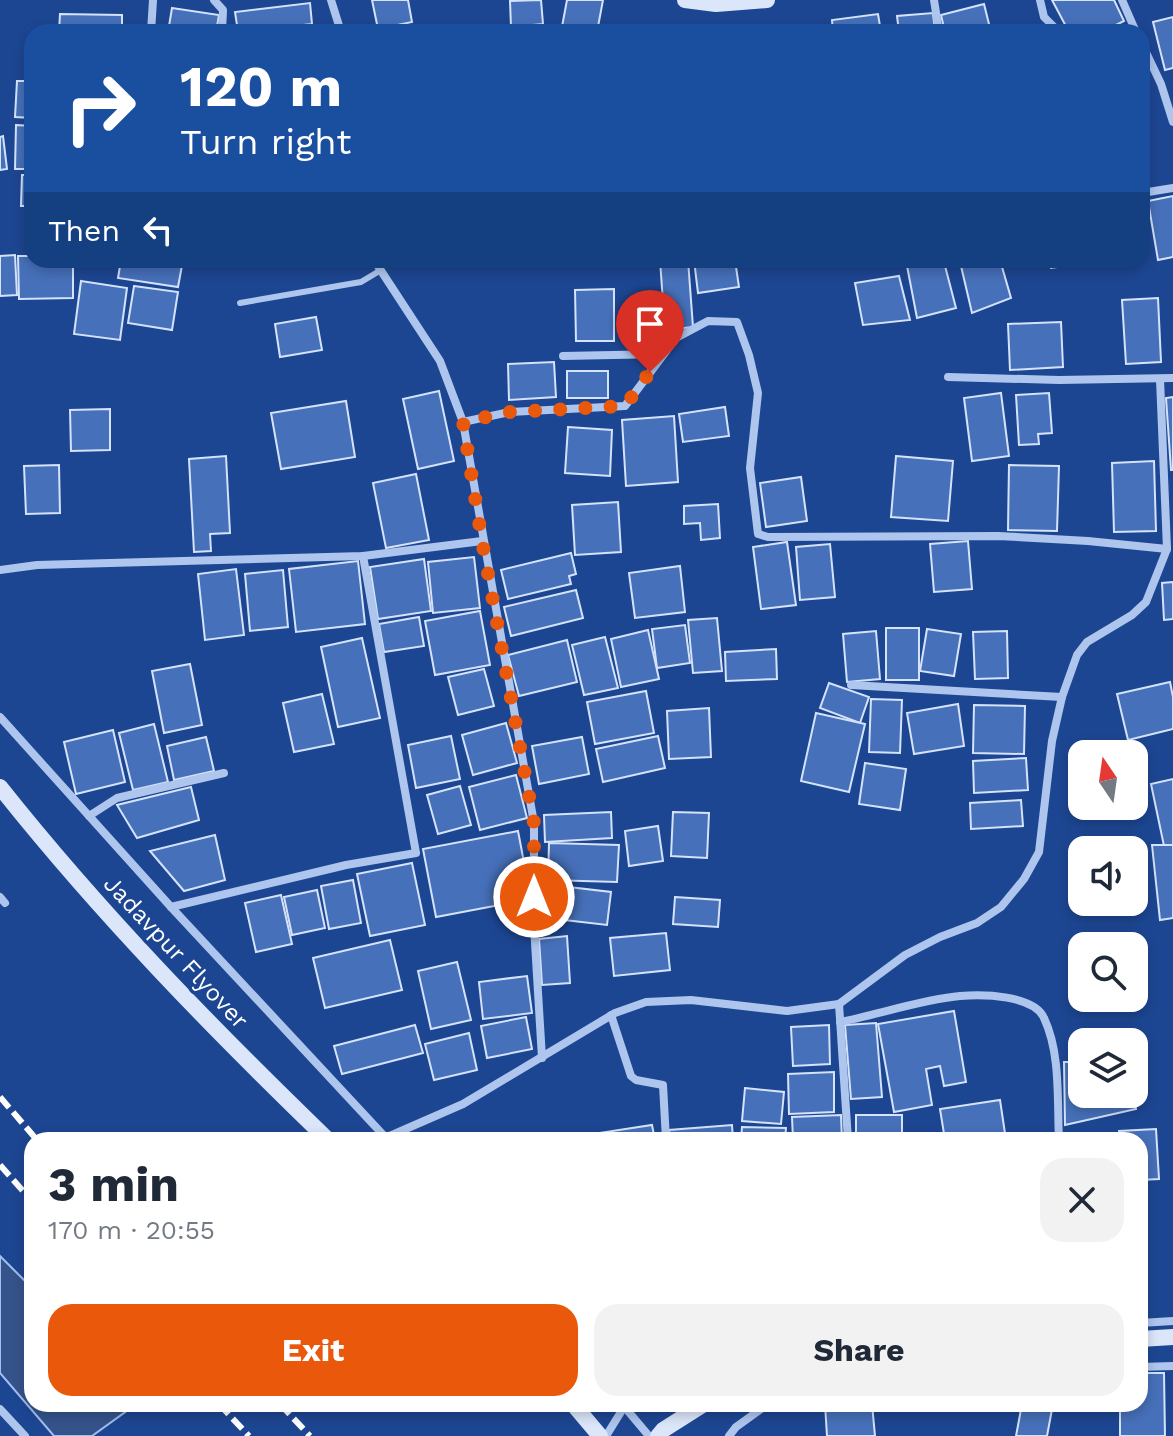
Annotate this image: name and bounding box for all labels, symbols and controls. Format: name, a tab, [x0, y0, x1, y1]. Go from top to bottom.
text: 120 m	[180, 54, 342, 120]
icon: right	[48, 56, 152, 160]
text: Turn right	[180, 121, 351, 163]
icon: left	[136, 208, 180, 252]
text: Then	[48, 213, 120, 248]
pin	[616, 290, 684, 372]
icon: arrive	[628, 302, 672, 346]
north arrow	[1068, 740, 1148, 820]
map controls	[1068, 740, 1148, 1108]
button: sound	[1068, 836, 1148, 916]
position arrow	[492, 855, 576, 939]
street label: Jadavpur Flyover	[98, 870, 254, 1034]
button: search	[1068, 932, 1148, 1012]
button: layers	[1068, 1028, 1148, 1108]
text: 3 min	[48, 1156, 179, 1213]
button: close	[1040, 1158, 1124, 1242]
text: 170 m · 20:55	[48, 1215, 215, 1245]
button: Exit	[48, 1304, 578, 1396]
button: Share	[594, 1304, 1124, 1396]

